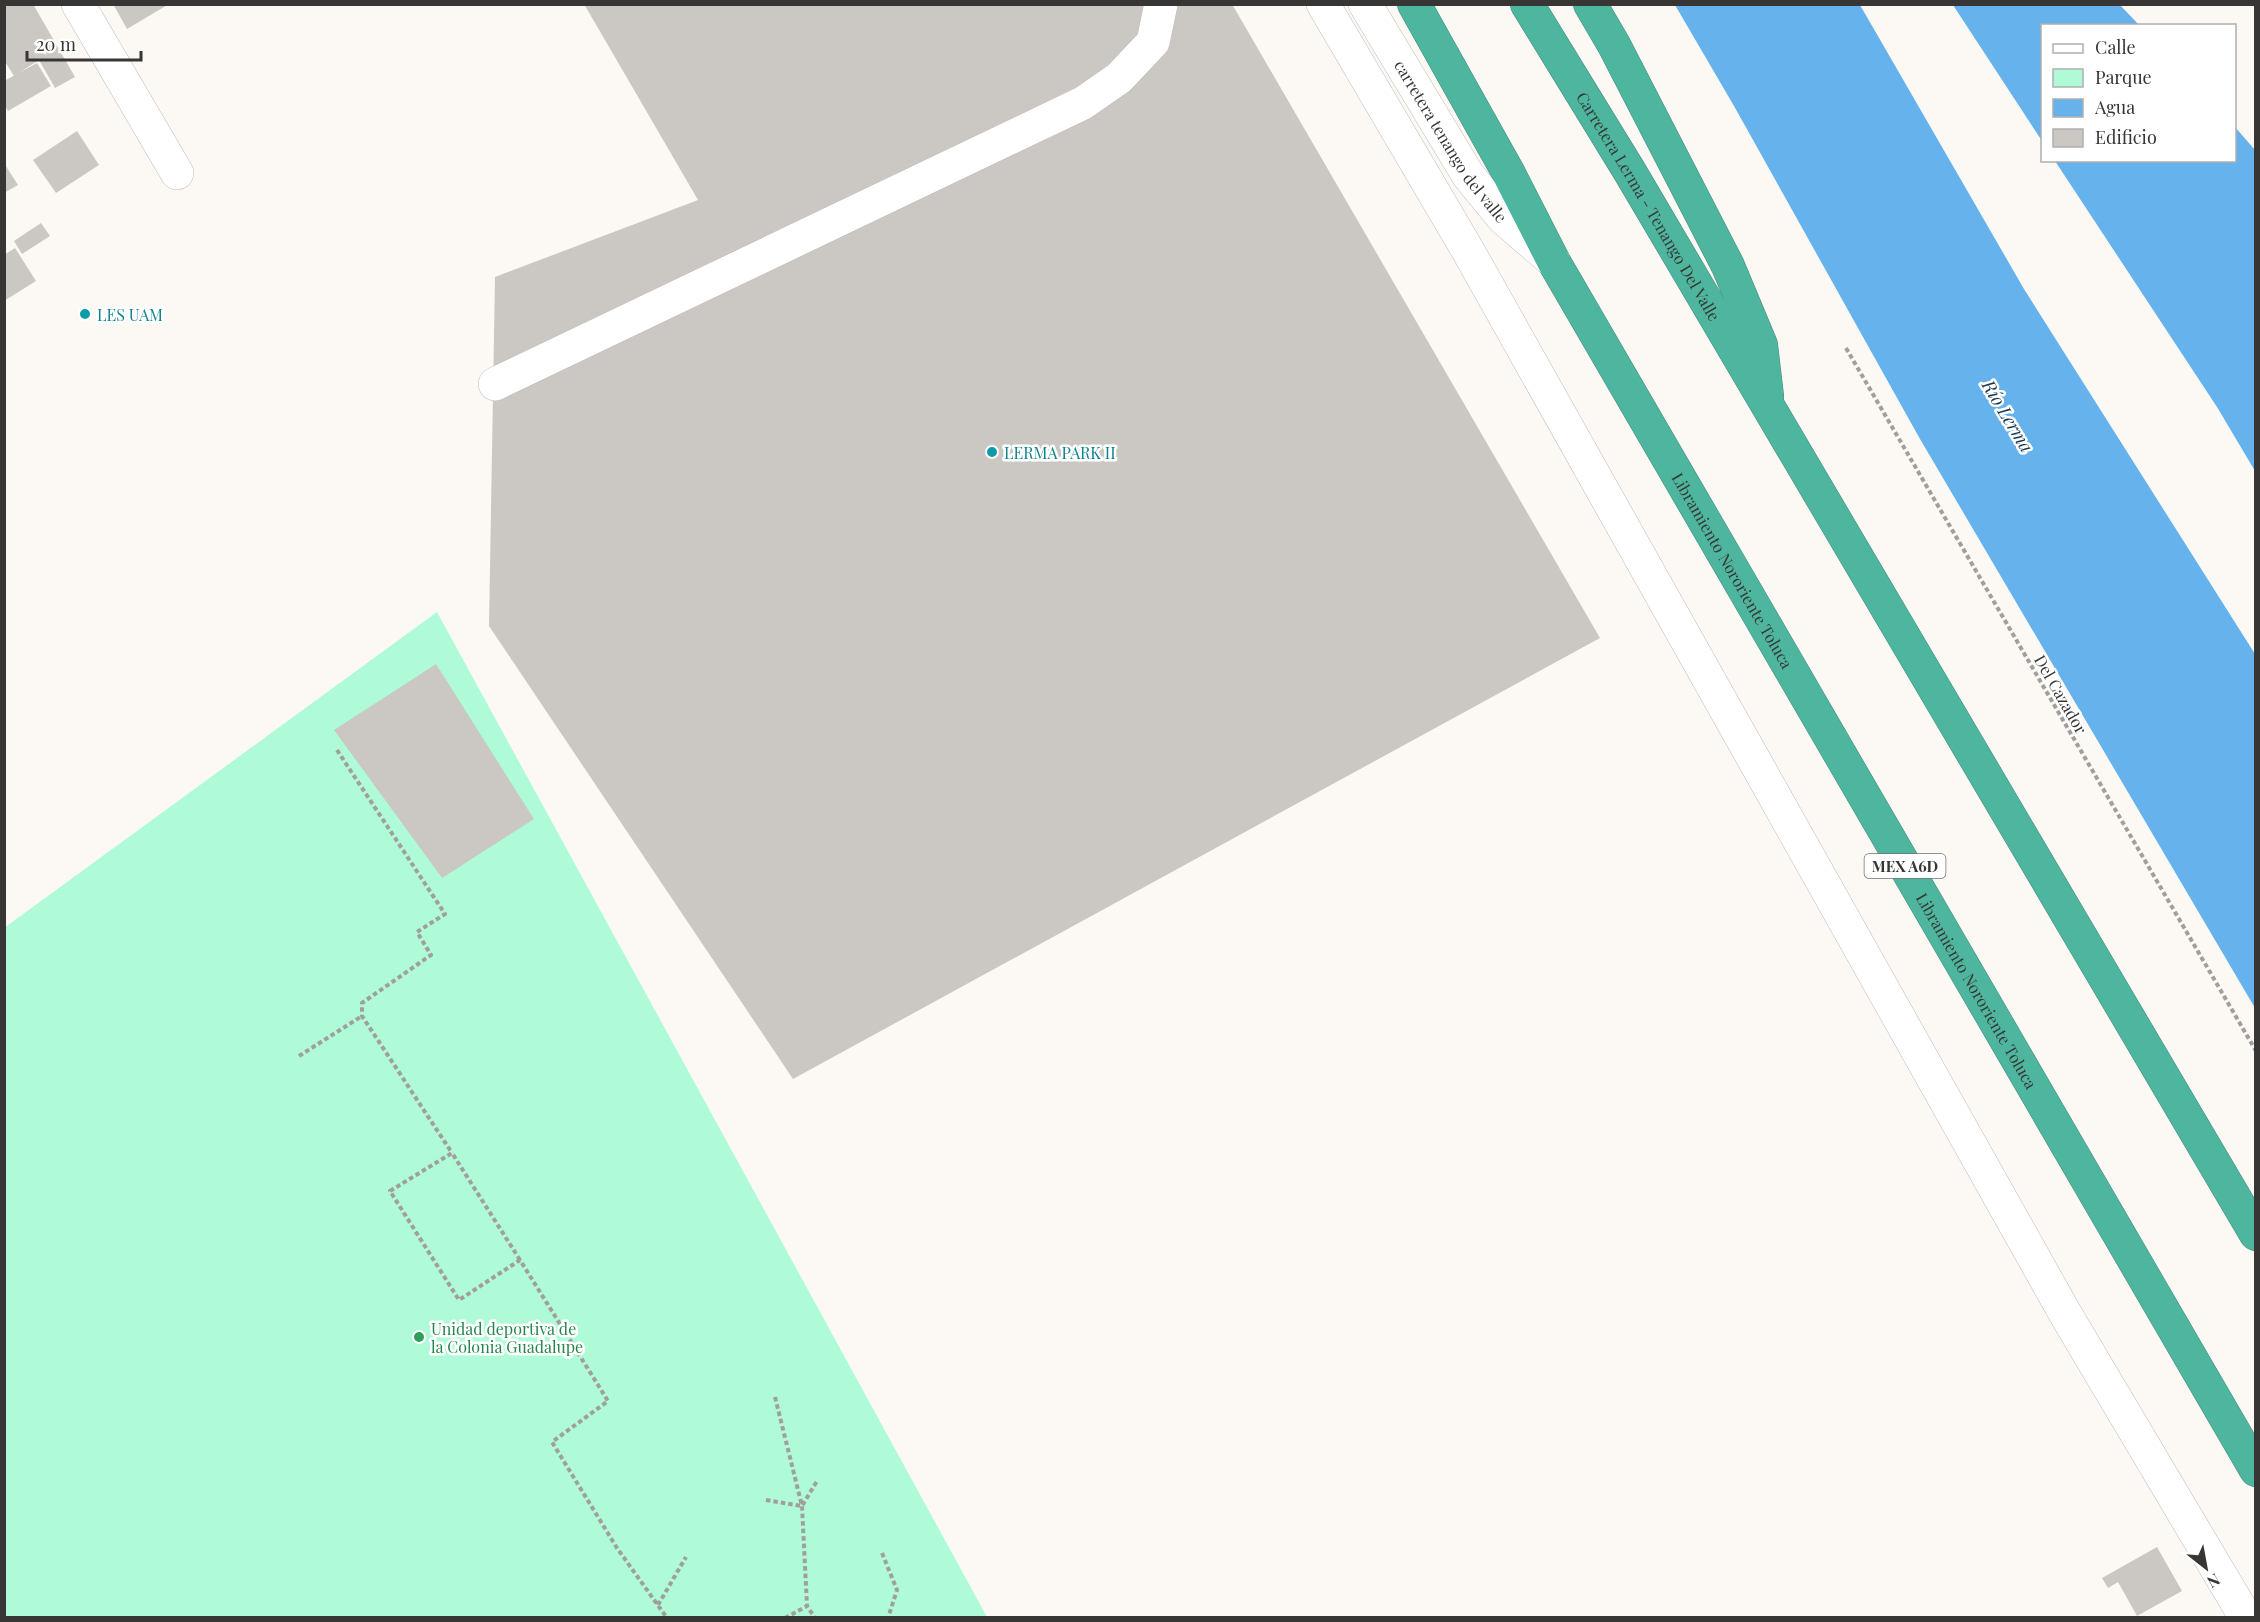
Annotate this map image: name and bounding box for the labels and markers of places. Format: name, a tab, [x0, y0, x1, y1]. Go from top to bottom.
place label: LES UAM	[97, 304, 163, 325]
marker: LES UAM	[78, 307, 92, 321]
place label: LERMA PARK II	[1004, 442, 1116, 463]
marker: LERMA PARK II	[985, 445, 999, 459]
place label: Unidad deportiva de la Colonia Guadalupe	[431, 1318, 583, 1357]
marker: Unidad deportiva de la Colonia Guadalupe	[412, 1330, 426, 1344]

